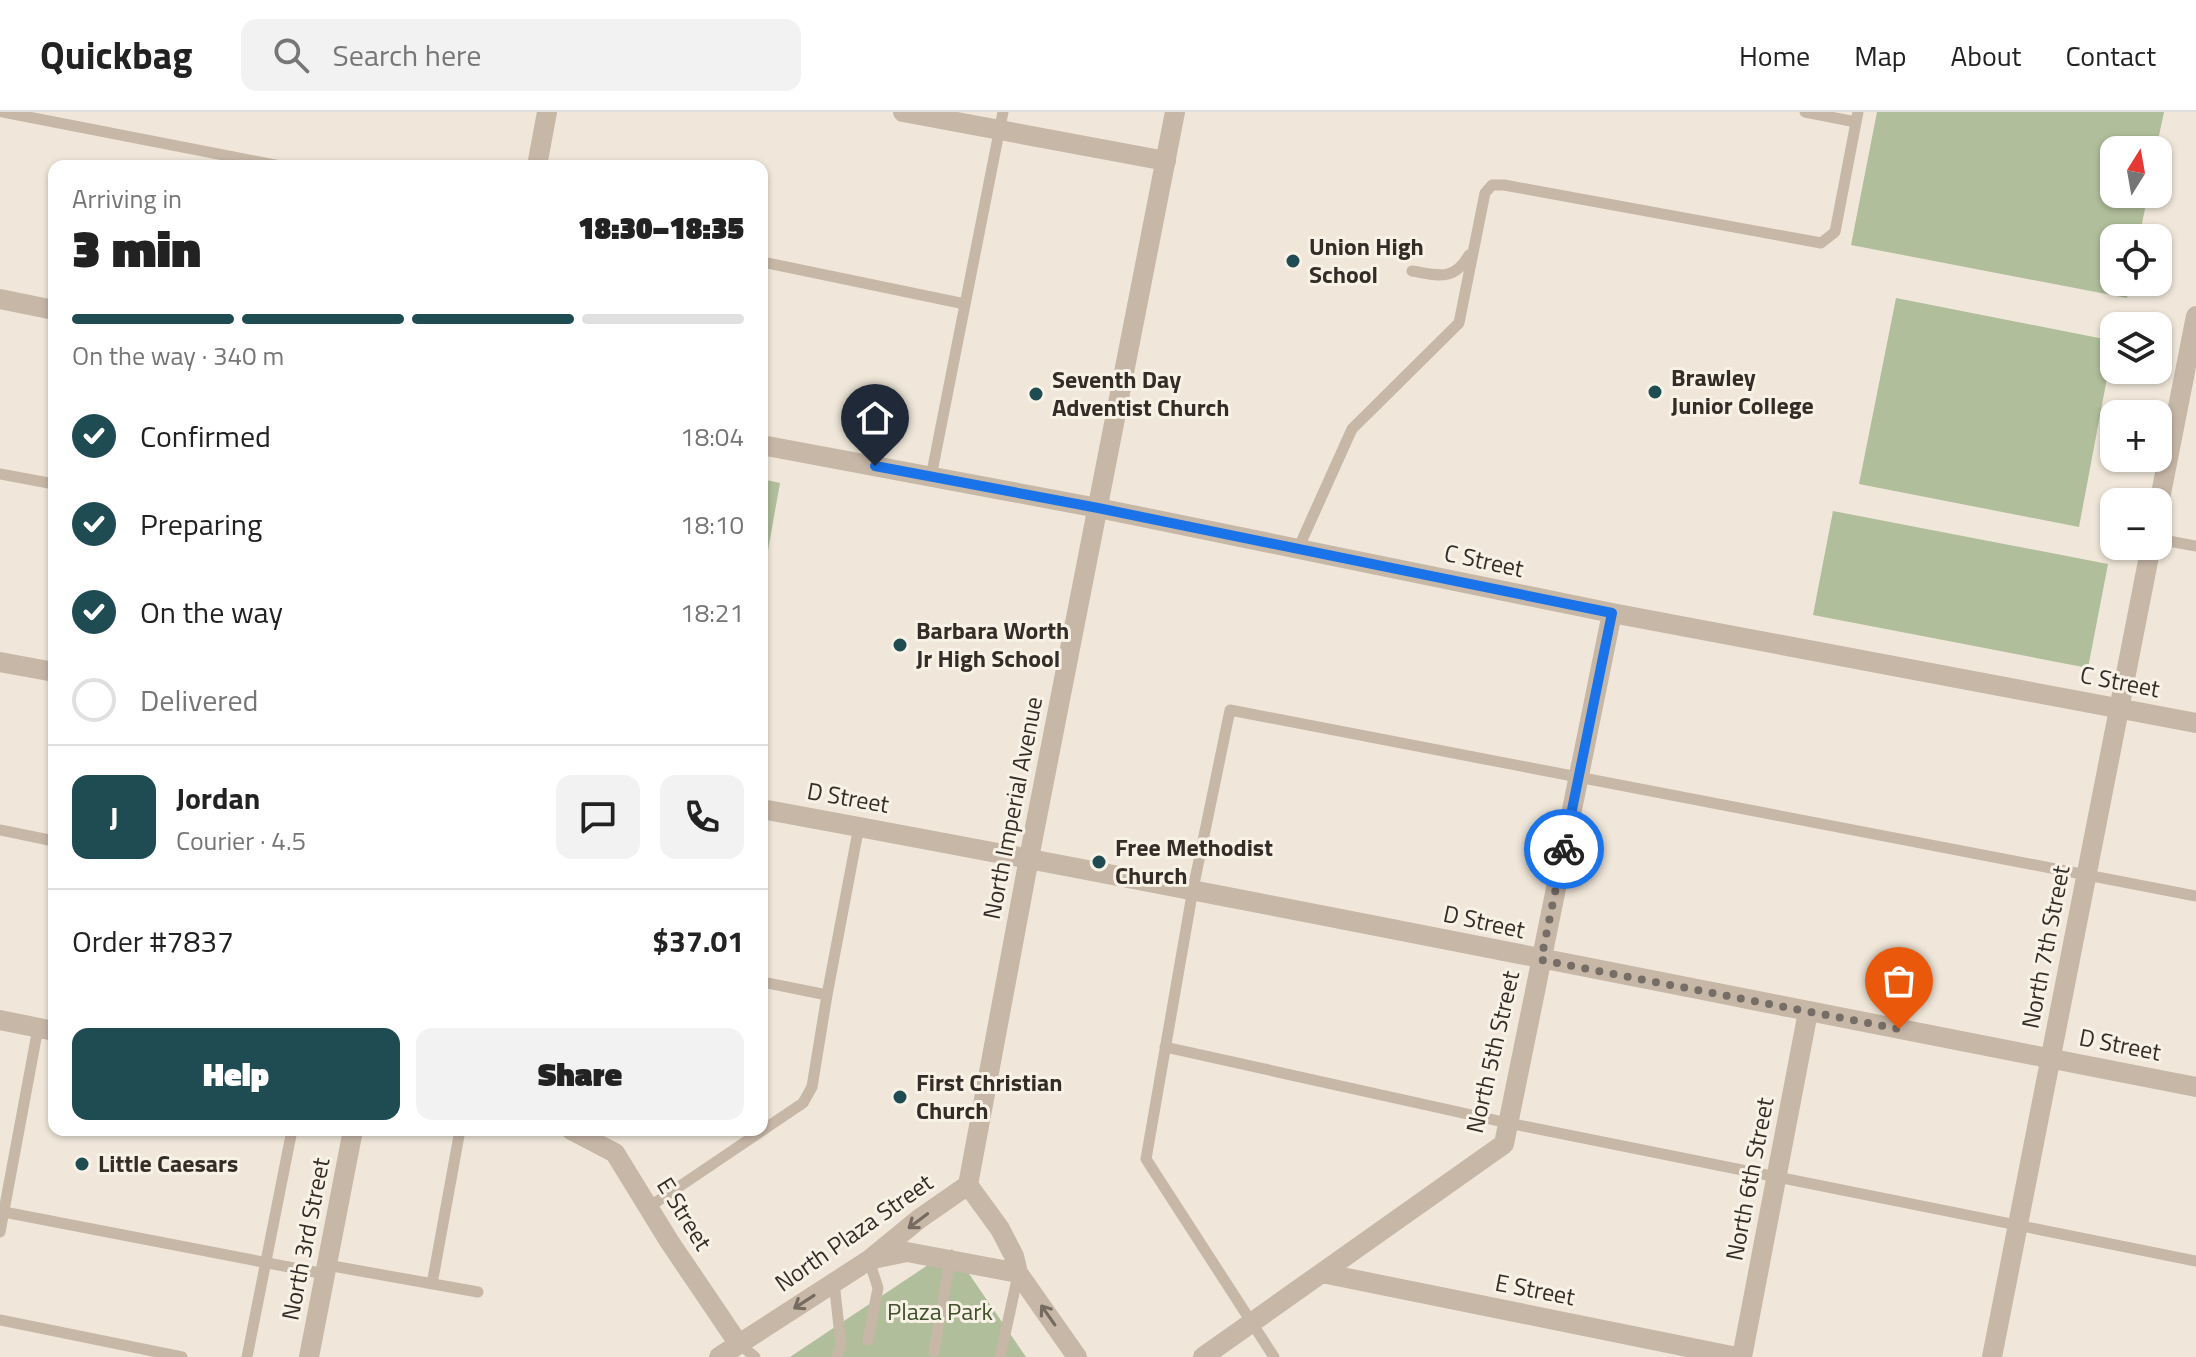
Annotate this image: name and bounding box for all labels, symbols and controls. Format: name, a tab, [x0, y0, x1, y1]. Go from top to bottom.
search box	[241, 19, 801, 91]
text: Quickbag	[40, 26, 193, 84]
text: Search here	[333, 32, 481, 78]
icon: search	[269, 33, 313, 77]
text: Home	[1739, 34, 1810, 77]
text: Map	[1854, 34, 1907, 77]
text: About	[1951, 34, 2021, 77]
text: Contact	[2065, 34, 2156, 77]
north arrow	[2100, 136, 2172, 208]
map controls	[2100, 136, 2172, 560]
text: Arriving in	[72, 179, 182, 218]
text: 18:30–18:35	[578, 205, 744, 251]
text: 3 min	[72, 208, 201, 287]
button: locate	[2100, 224, 2172, 296]
place label: Union High School	[1309, 228, 1424, 292]
marker: Union High School	[1284, 252, 1302, 270]
button: layers	[2100, 312, 2172, 384]
text: On the way · 340 m	[72, 336, 284, 375]
place label: Brawley Junior College	[1671, 359, 1814, 423]
place label: Seventh Day Adventist Church	[1052, 361, 1230, 425]
marker: Brawley Junior College	[1646, 383, 1664, 401]
pin	[841, 384, 909, 466]
marker: Seventh Day Adventist Church	[1027, 385, 1045, 403]
icon: home	[853, 396, 897, 440]
button: +	[2100, 400, 2172, 472]
text: Confirmed	[140, 413, 271, 459]
icon: check	[72, 414, 116, 458]
text: 18:04	[680, 417, 744, 456]
button: −	[2100, 488, 2172, 560]
text: Preparing	[140, 501, 262, 547]
icon: check	[72, 502, 116, 546]
text: 18:10	[680, 505, 744, 544]
street label: C Street	[1441, 534, 1528, 586]
text: On the way	[140, 589, 283, 635]
icon: check	[72, 590, 116, 634]
text: 18:21	[680, 593, 744, 632]
place label: Barbara Worth Jr High School	[916, 612, 1069, 676]
marker: Barbara Worth Jr High School	[891, 636, 909, 654]
street label: C Street	[2077, 656, 2164, 706]
text: Delivered	[140, 677, 258, 723]
street label: North Imperial Avenue	[973, 694, 1051, 922]
street label: D Street	[804, 772, 893, 822]
text: Jordan	[176, 775, 260, 821]
button: chat	[556, 775, 640, 859]
button: phone	[660, 775, 744, 859]
text: J	[109, 794, 119, 840]
courier	[1524, 809, 1604, 889]
text: Courier · 4.5	[176, 821, 306, 860]
icon: bike	[1542, 827, 1586, 871]
place label: Free Methodist Church	[1115, 829, 1273, 893]
marker: Free Methodist Church	[1090, 853, 1108, 871]
street label: North 7th Street	[2012, 862, 2079, 1032]
street label: D Street	[1440, 895, 1529, 947]
text: Order #7837	[72, 918, 234, 964]
text: $37.01	[652, 918, 744, 964]
pin	[1865, 947, 1933, 1029]
icon: bag	[1877, 959, 1921, 1003]
street label: North 5th Street	[1456, 967, 1528, 1136]
street label: D Street	[2076, 1018, 2165, 1070]
button: Help	[72, 1028, 400, 1120]
button: Share	[416, 1028, 744, 1120]
place label: First Christian Church	[916, 1064, 1062, 1128]
marker: First Christian Church	[891, 1088, 909, 1106]
street label: North 6th Street	[1716, 1094, 1783, 1264]
place label: Little Caesars	[98, 1145, 238, 1181]
street label: North 3rd Street	[272, 1154, 339, 1323]
marker: Little Caesars	[73, 1155, 91, 1173]
street label: North Plaza Street	[767, 1164, 940, 1300]
street label: E Street	[648, 1170, 722, 1258]
one-way arrow	[907, 1213, 929, 1230]
street label: E Street	[1492, 1264, 1579, 1314]
one-way arrow	[793, 1293, 815, 1310]
park label: Plaza Park	[887, 1293, 993, 1329]
one-way arrow	[1040, 1304, 1056, 1326]

